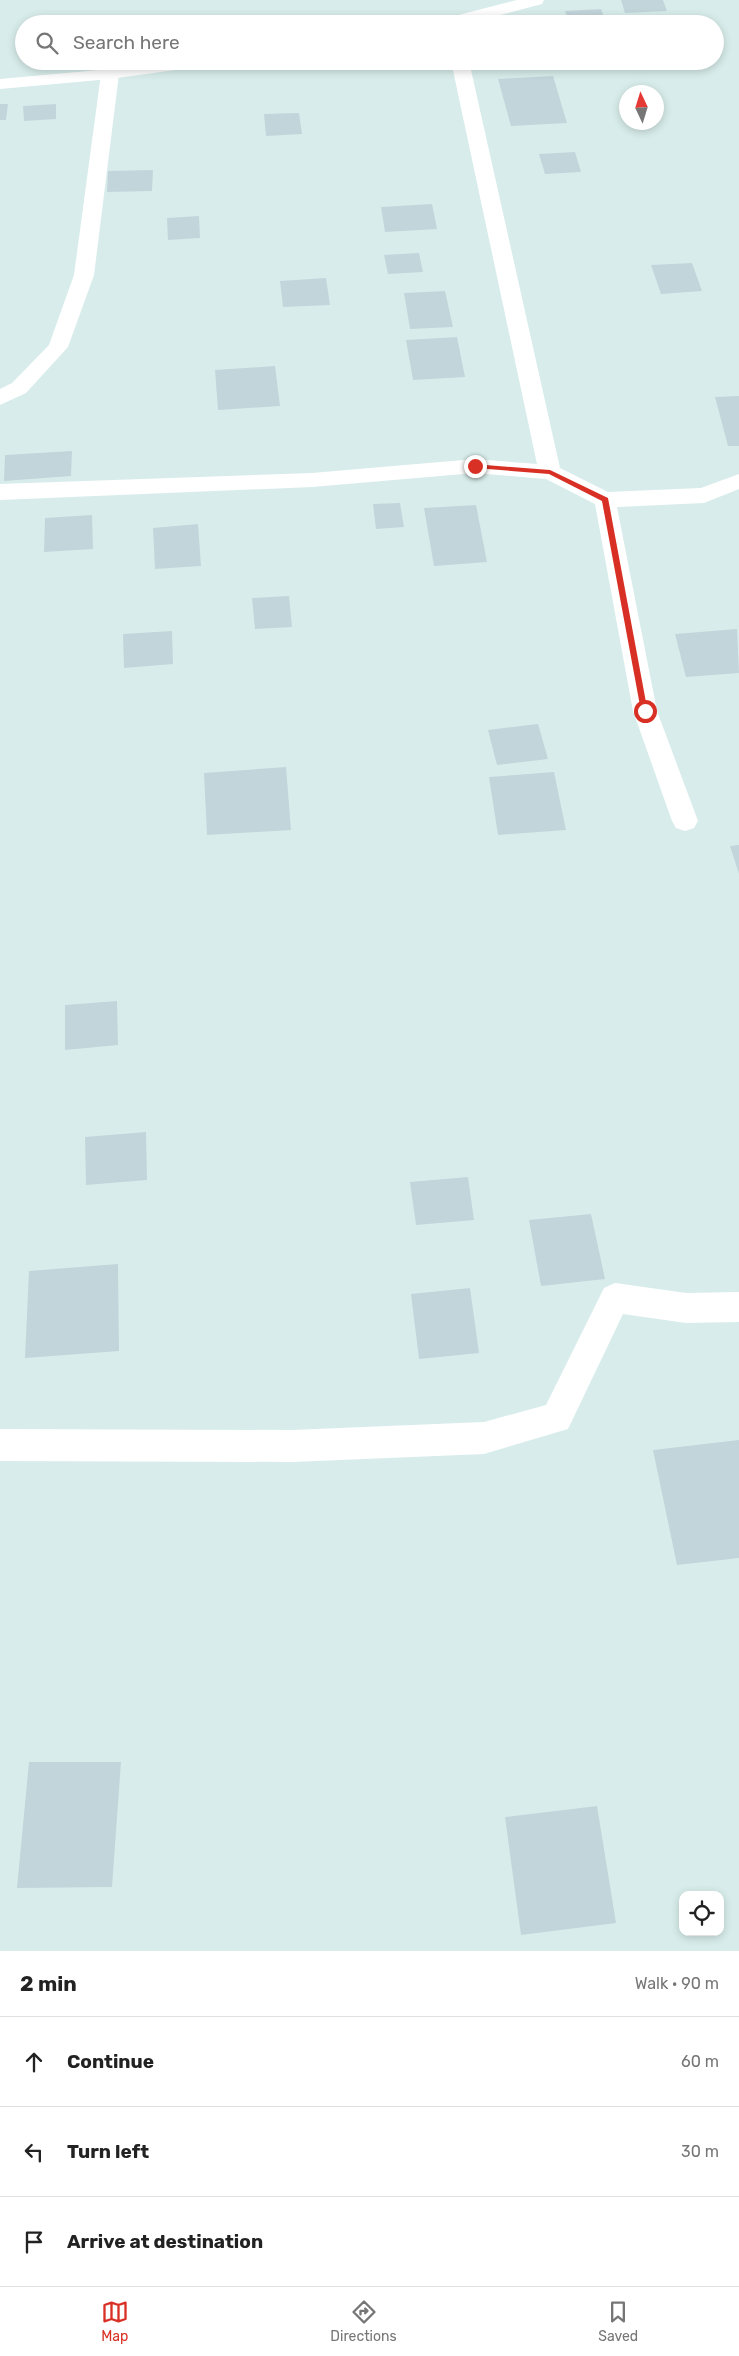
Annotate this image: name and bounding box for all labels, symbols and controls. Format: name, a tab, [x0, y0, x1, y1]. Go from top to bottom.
search box	[15, 15, 724, 70]
icon: search	[33, 29, 61, 57]
text: Search here	[73, 31, 180, 54]
north arrow	[619, 85, 664, 130]
route end	[464, 455, 487, 478]
route start	[634, 700, 657, 723]
map controls	[679, 1891, 724, 1936]
button: locate	[679, 1891, 724, 1936]
text: 2 min	[20, 1971, 77, 1996]
text: Walk · 90 m	[635, 1974, 719, 1993]
icon: ahead	[20, 2048, 48, 2076]
text: Continue	[67, 2050, 154, 2073]
text: 60 m	[681, 2052, 719, 2071]
icon: left	[20, 2138, 48, 2166]
text: Turn left	[67, 2140, 149, 2163]
text: 30 m	[681, 2142, 719, 2161]
icon: arrive	[20, 2228, 48, 2256]
text: Arrive at destination	[67, 2230, 263, 2253]
tab: Map	[101, 2298, 129, 2345]
tab: Directions	[330, 2298, 397, 2345]
tab: Saved	[598, 2298, 638, 2345]

